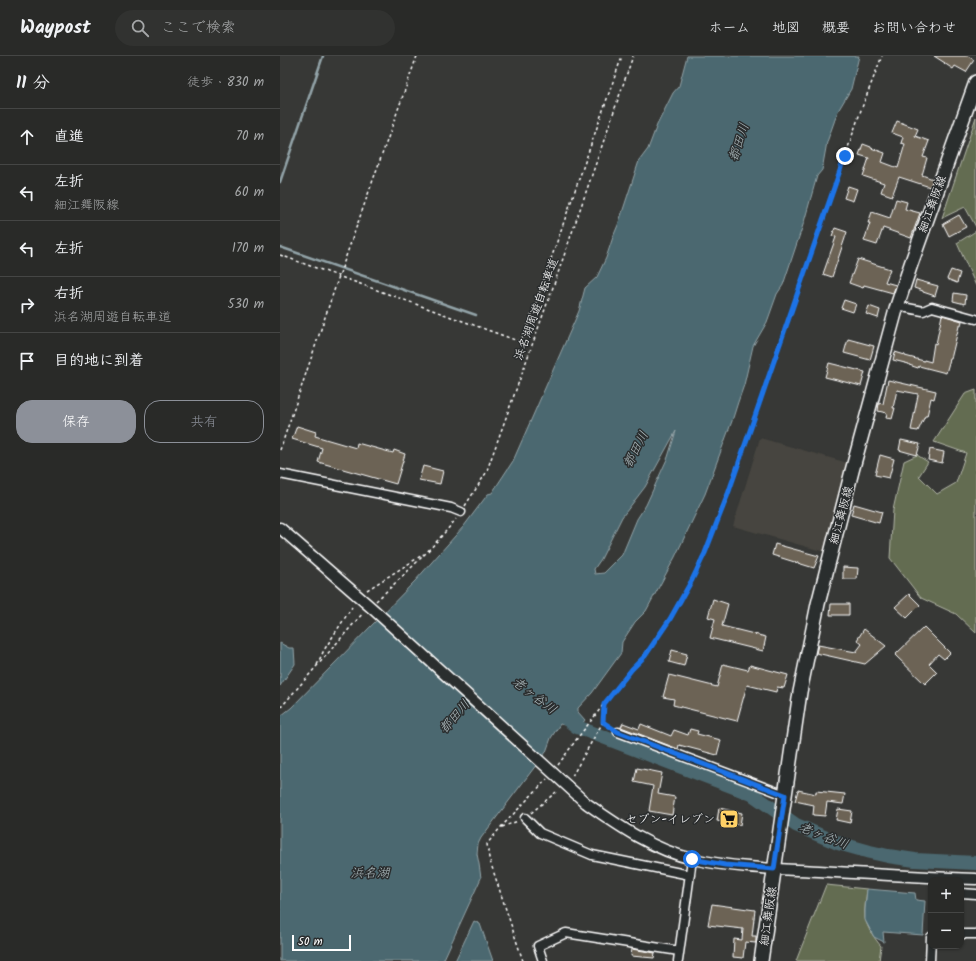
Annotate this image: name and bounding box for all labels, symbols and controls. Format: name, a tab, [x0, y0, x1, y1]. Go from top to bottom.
search box	[115, 10, 395, 46]
text: Waypost	[20, 13, 91, 43]
text: ここで検索	[161, 16, 236, 40]
icon: search	[129, 17, 151, 39]
text: ホーム	[709, 17, 750, 39]
text: 地図	[772, 17, 800, 39]
text: 概要	[822, 17, 850, 39]
text: お問い合わせ	[872, 17, 956, 39]
text: 11 分	[16, 70, 50, 97]
text: 徒歩 · 830 m	[187, 72, 264, 93]
water label: 都田川	[723, 121, 755, 164]
text: 直進	[54, 125, 84, 149]
icon: ahead	[16, 126, 38, 148]
text: 70 m	[236, 126, 264, 147]
route end	[836, 147, 854, 165]
text: 左折	[54, 170, 84, 194]
street label: 細江舞阪線	[913, 173, 952, 236]
icon: left	[16, 182, 38, 204]
text: 60 m	[235, 182, 264, 203]
text: 細江舞阪線	[54, 195, 119, 216]
text: 左折	[54, 237, 84, 261]
icon: left	[16, 238, 38, 260]
text: 170 m	[232, 238, 264, 259]
street label: 浜名湖周遊自転車道	[509, 255, 564, 363]
text: 右折	[54, 282, 84, 306]
icon: right	[16, 294, 38, 316]
text: 530 m	[228, 294, 264, 315]
text: 浜名湖周遊自転車道	[54, 307, 171, 328]
text: 目的地に到着	[54, 349, 144, 373]
icon: arrive	[16, 350, 38, 372]
button: 保存	[16, 400, 136, 443]
button: 共有	[144, 400, 264, 443]
water label: 都田川	[618, 428, 655, 472]
street label: 細江舞阪線	[825, 484, 858, 547]
water label: 老ヶ谷川	[507, 672, 561, 720]
water label: 都田川	[434, 695, 476, 739]
supermarket icon: セブン-イレブン	[718, 808, 740, 830]
place label: セブン-イレブン	[625, 810, 715, 829]
water label: 老ヶ谷川	[795, 817, 852, 856]
route start	[683, 850, 701, 868]
water label: 浜名湖	[350, 863, 390, 884]
map controls	[928, 877, 964, 949]
button: +	[928, 877, 964, 913]
street label: 細江舞阪線	[755, 885, 782, 947]
button: −	[928, 913, 964, 949]
scale bar	[292, 933, 351, 952]
text: 50 m	[298, 933, 323, 951]

